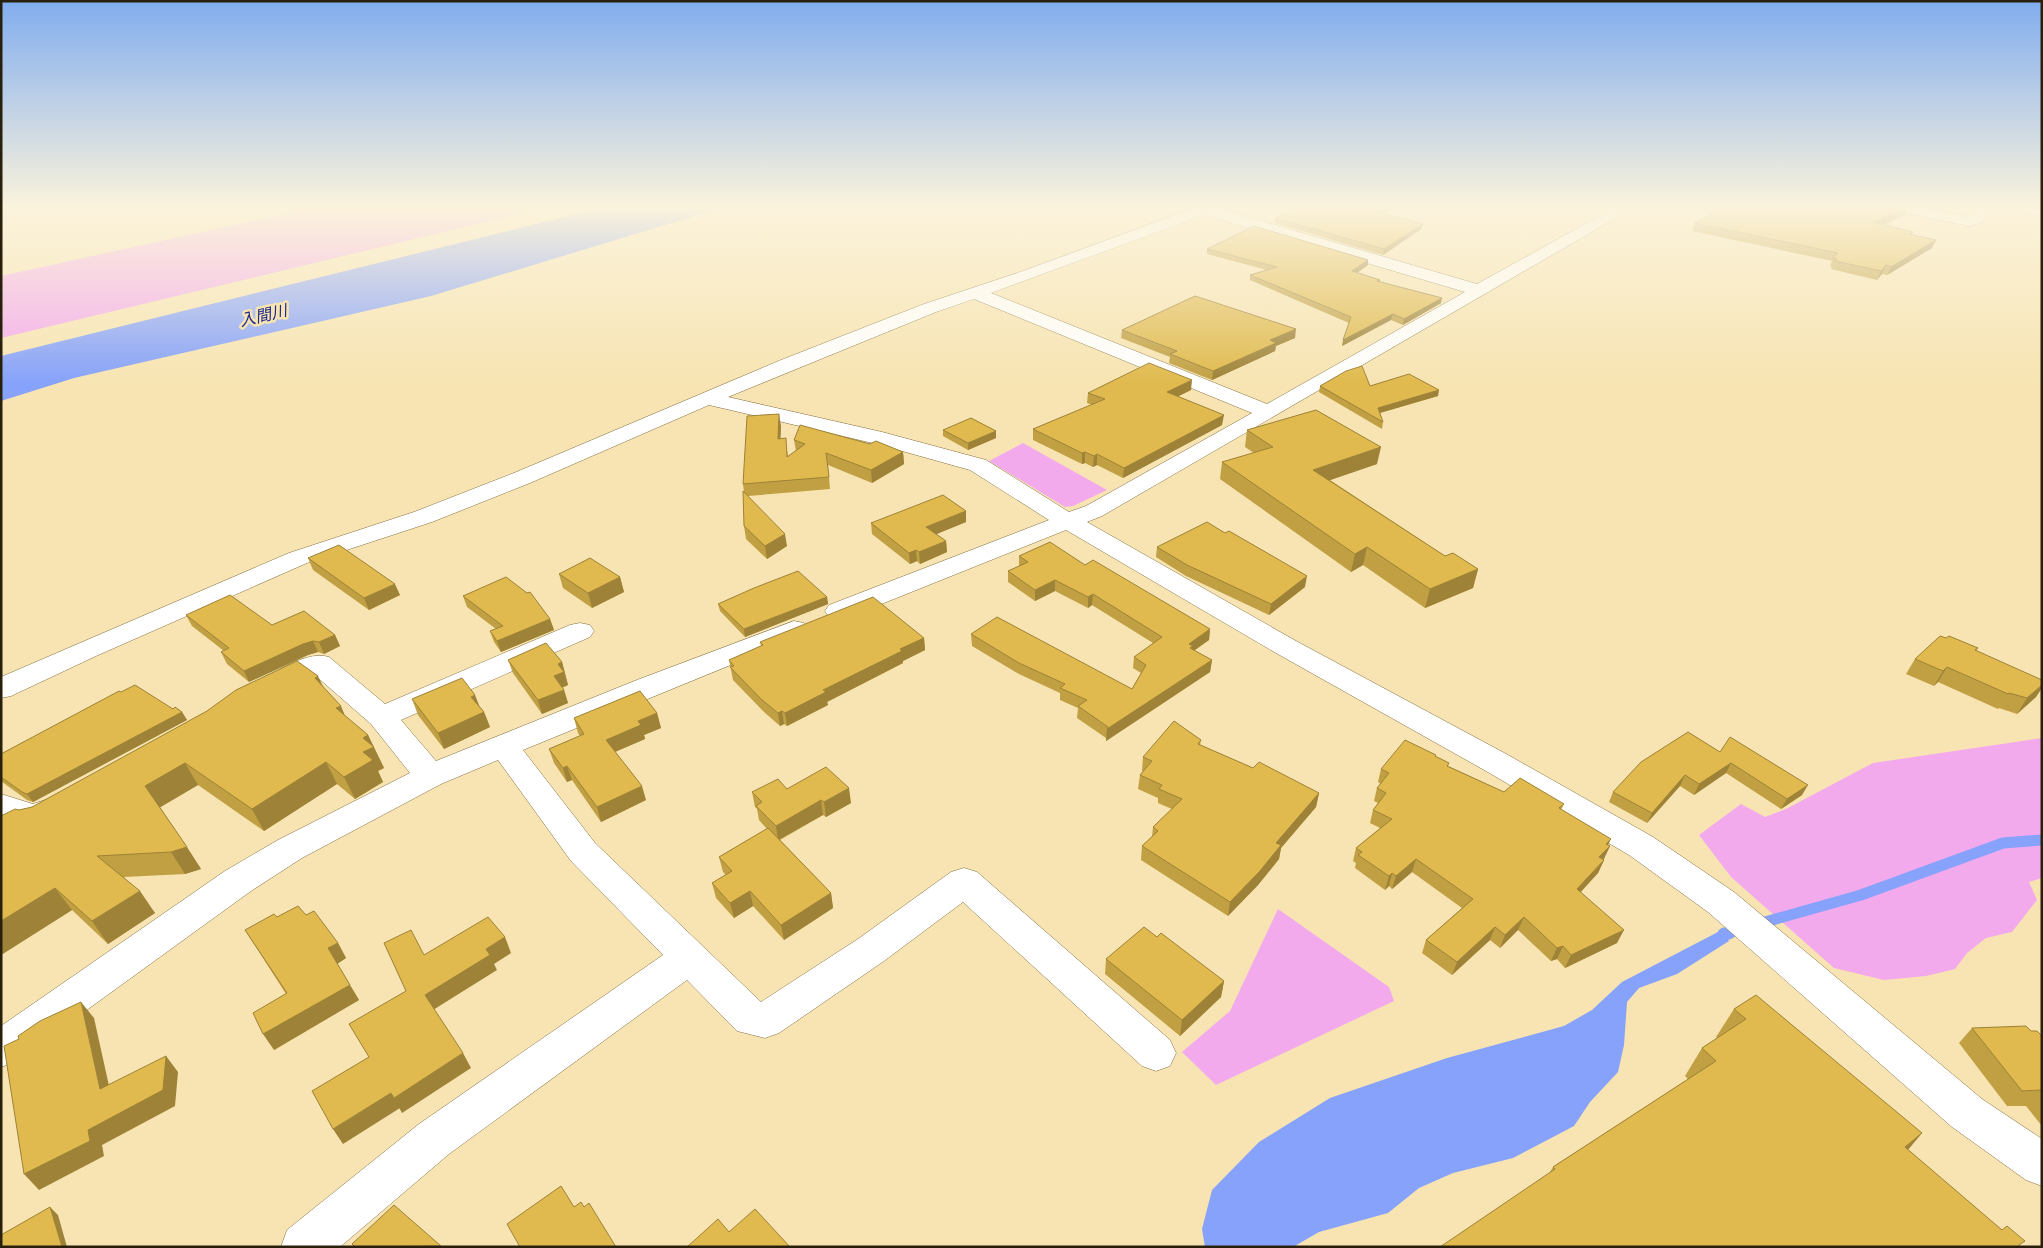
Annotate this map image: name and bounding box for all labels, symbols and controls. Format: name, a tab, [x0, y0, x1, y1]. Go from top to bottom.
water label: 入間川	[237, 299, 291, 331]

